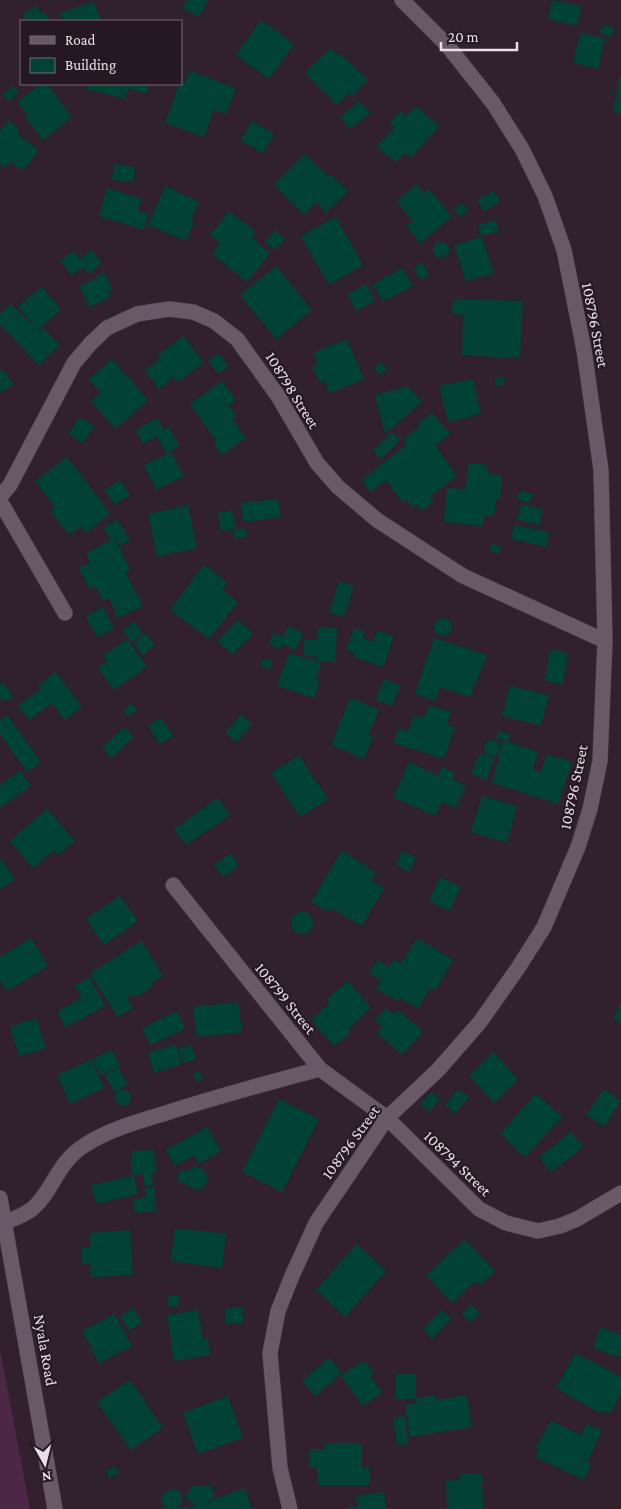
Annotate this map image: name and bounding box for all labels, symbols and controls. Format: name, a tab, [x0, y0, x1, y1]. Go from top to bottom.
legend	[20, 20, 182, 85]
scale bar	[441, 20, 517, 52]
text: 20 m	[448, 29, 479, 45]
text: Road	[65, 32, 96, 48]
text: Building	[65, 57, 116, 74]
street label: 108796 Street	[579, 281, 612, 370]
street label: 108798 Street	[262, 349, 323, 432]
street label: 108796 Street	[556, 742, 591, 831]
street label: 108799 Street	[252, 959, 320, 1038]
street label: 108796 Street	[318, 1102, 383, 1182]
street label: 108794 Street	[421, 1127, 495, 1200]
street label: Nyala Road	[30, 1313, 60, 1388]
north arrow	[20, 1439, 70, 1489]
text: N	[41, 1468, 53, 1486]

